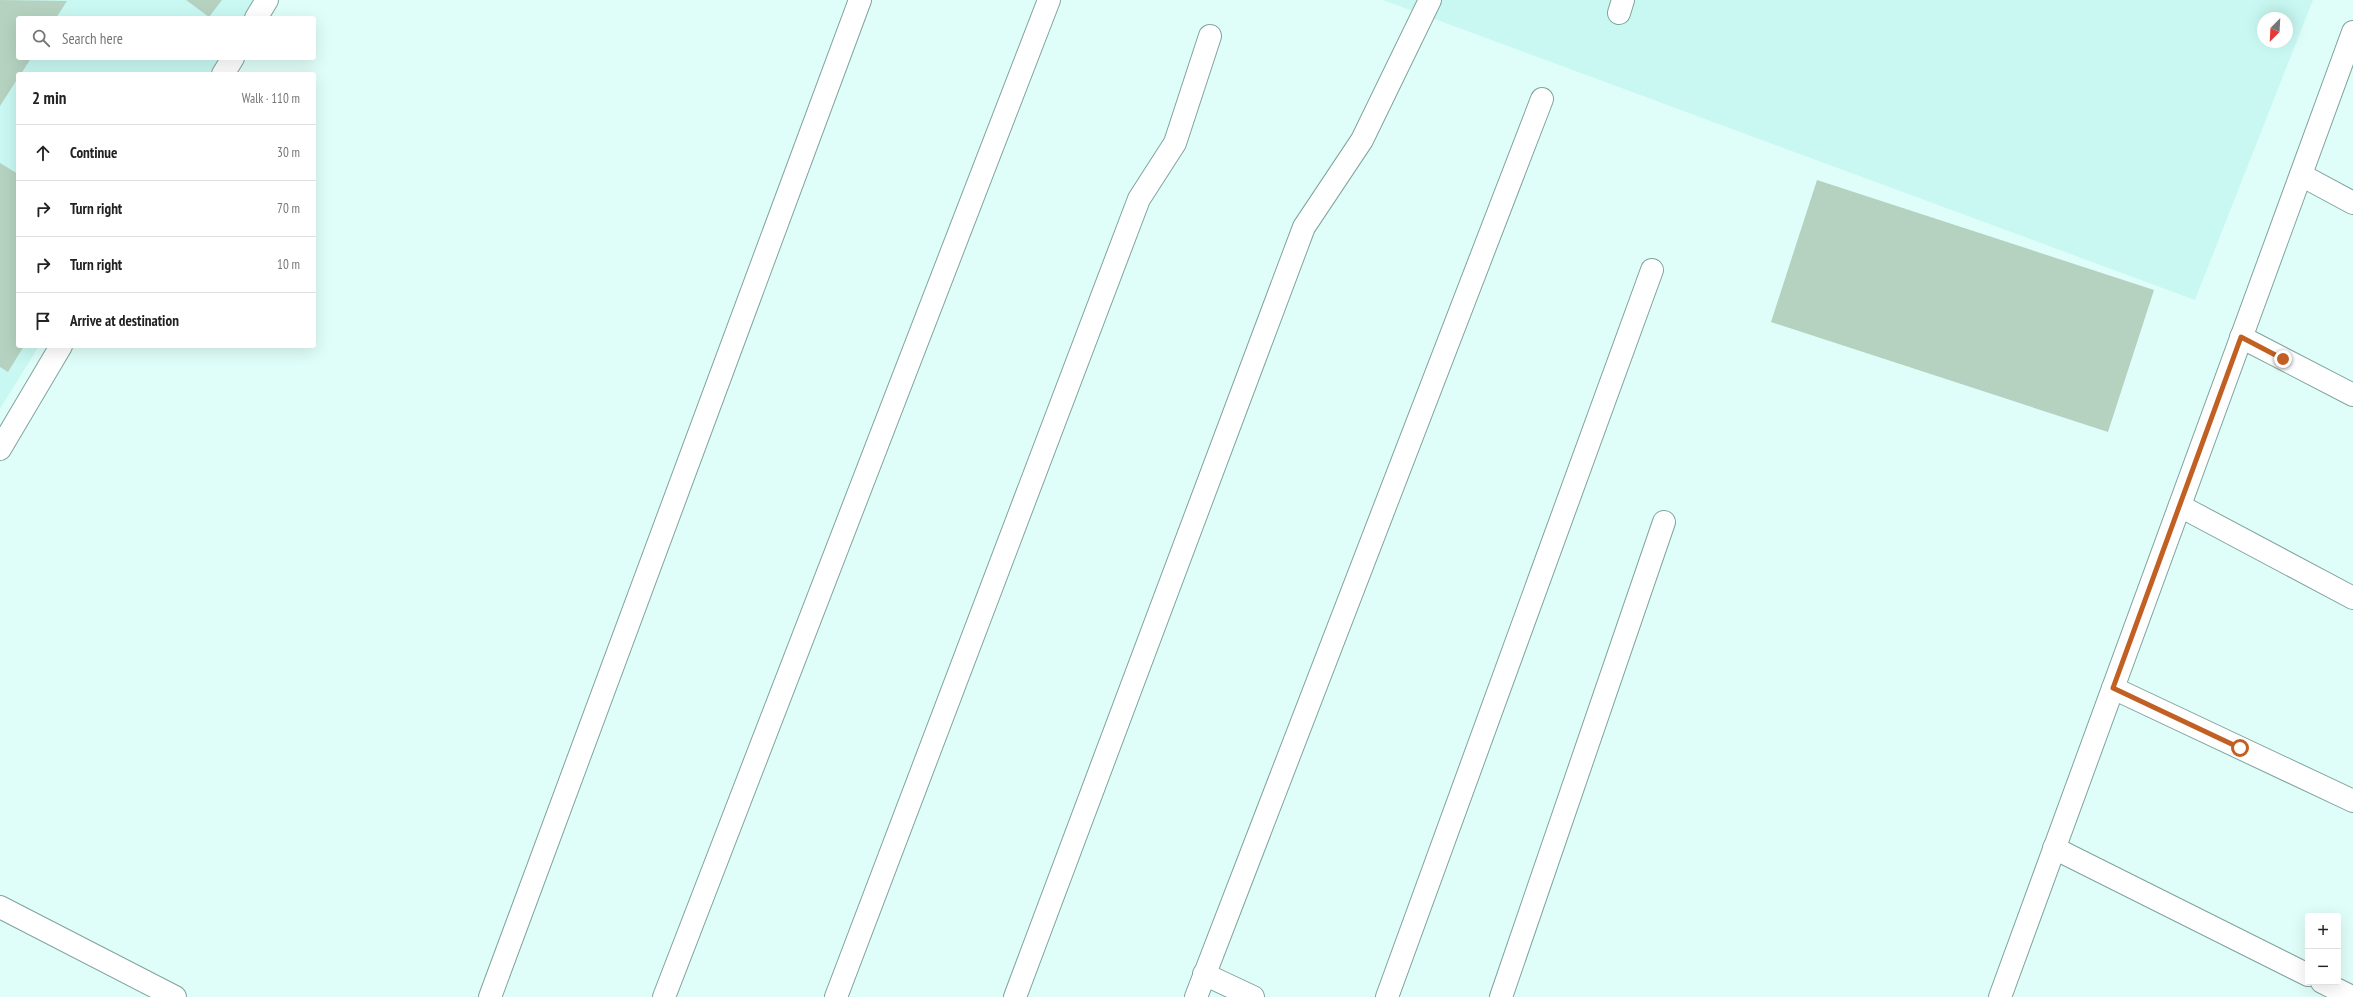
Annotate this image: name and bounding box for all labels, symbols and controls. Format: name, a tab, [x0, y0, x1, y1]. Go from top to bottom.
north arrow	[2257, 12, 2293, 48]
search box	[16, 16, 316, 60]
icon: search	[30, 27, 52, 49]
text: Search here	[62, 29, 123, 48]
text: 2 min	[32, 87, 66, 109]
text: Walk · 110 m	[242, 90, 300, 107]
icon: ahead	[32, 142, 54, 164]
text: Continue	[70, 143, 117, 162]
text: 30 m	[277, 144, 300, 161]
icon: right	[32, 198, 54, 220]
text: Turn right	[70, 199, 122, 218]
text: 70 m	[277, 200, 300, 217]
icon: right	[32, 254, 54, 276]
text: Turn right	[70, 255, 122, 274]
text: 10 m	[277, 256, 300, 273]
icon: arrive	[32, 310, 54, 332]
text: Arrive at destination	[70, 311, 179, 330]
route end	[2274, 350, 2292, 368]
route start	[2231, 739, 2249, 757]
map controls	[2305, 913, 2341, 985]
button: +	[2305, 913, 2341, 949]
button: −	[2305, 949, 2341, 985]

